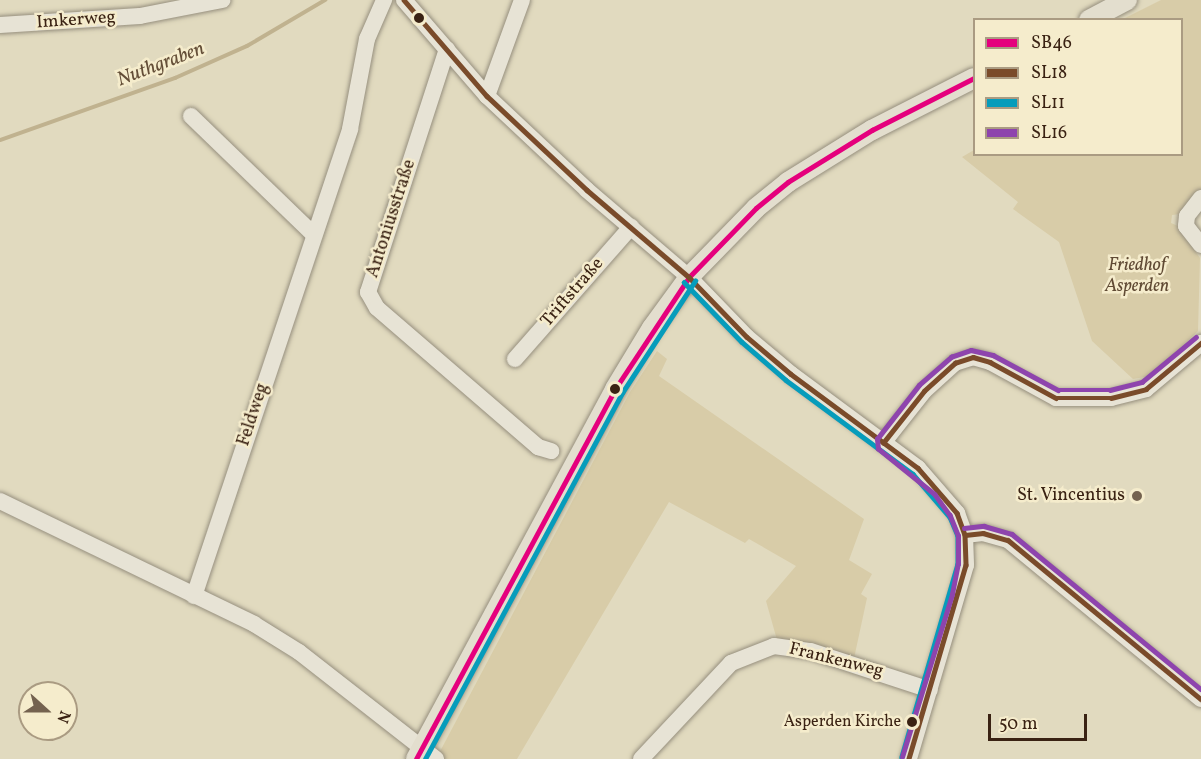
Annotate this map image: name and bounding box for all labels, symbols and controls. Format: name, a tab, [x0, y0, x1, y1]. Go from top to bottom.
street label: Imkerweg	[36, 7, 116, 35]
unlabelled marker	[413, 12, 425, 24]
legend	[973, 18, 1183, 156]
text: SB46	[1031, 31, 1072, 56]
water label: Nuthgraben	[114, 37, 208, 93]
text: SL18	[1031, 61, 1067, 86]
text: SL11	[1031, 91, 1065, 116]
text: SL16	[1031, 121, 1067, 146]
street label: Antoniusstraße	[363, 157, 421, 281]
street label: Triftstraße	[537, 254, 609, 332]
park label: Friedhof Asperden	[1105, 256, 1169, 298]
street label: Feldweg	[234, 381, 274, 449]
unlabelled marker	[609, 383, 621, 395]
place label: St. Vincentius	[1016, 485, 1125, 507]
marker: St. Vincentius	[1130, 489, 1144, 503]
street label: Frankenweg	[787, 639, 885, 683]
north arrow	[18, 681, 78, 741]
scale bar	[991, 702, 1090, 740]
text: N	[51, 707, 75, 726]
place label: Asperden Kirche	[784, 712, 901, 732]
text: 50 m	[999, 712, 1038, 737]
marker: Asperden Kirche	[906, 716, 918, 728]

